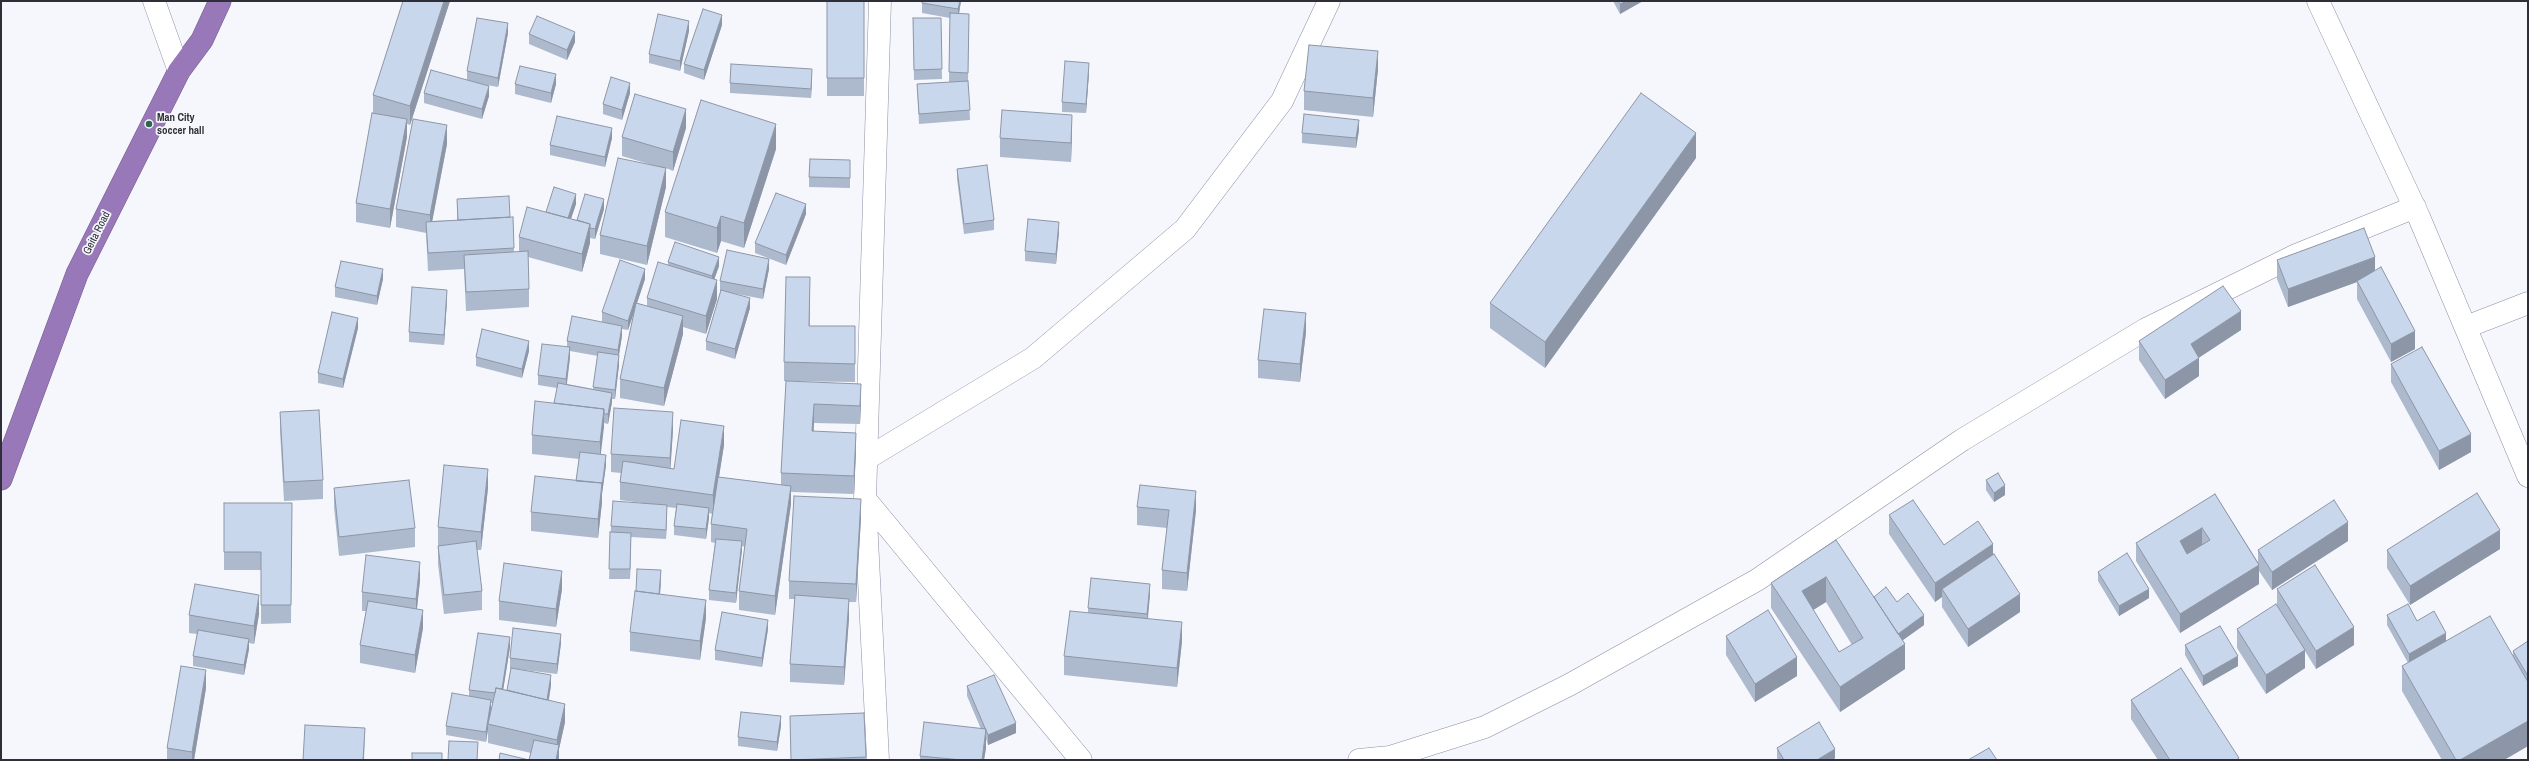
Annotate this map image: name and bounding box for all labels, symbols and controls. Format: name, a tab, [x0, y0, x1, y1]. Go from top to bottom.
place label: Man City soccer hall	[157, 111, 204, 137]
marker: Man City soccer hall	[144, 119, 154, 129]
street label: Geita Road	[81, 209, 113, 257]

